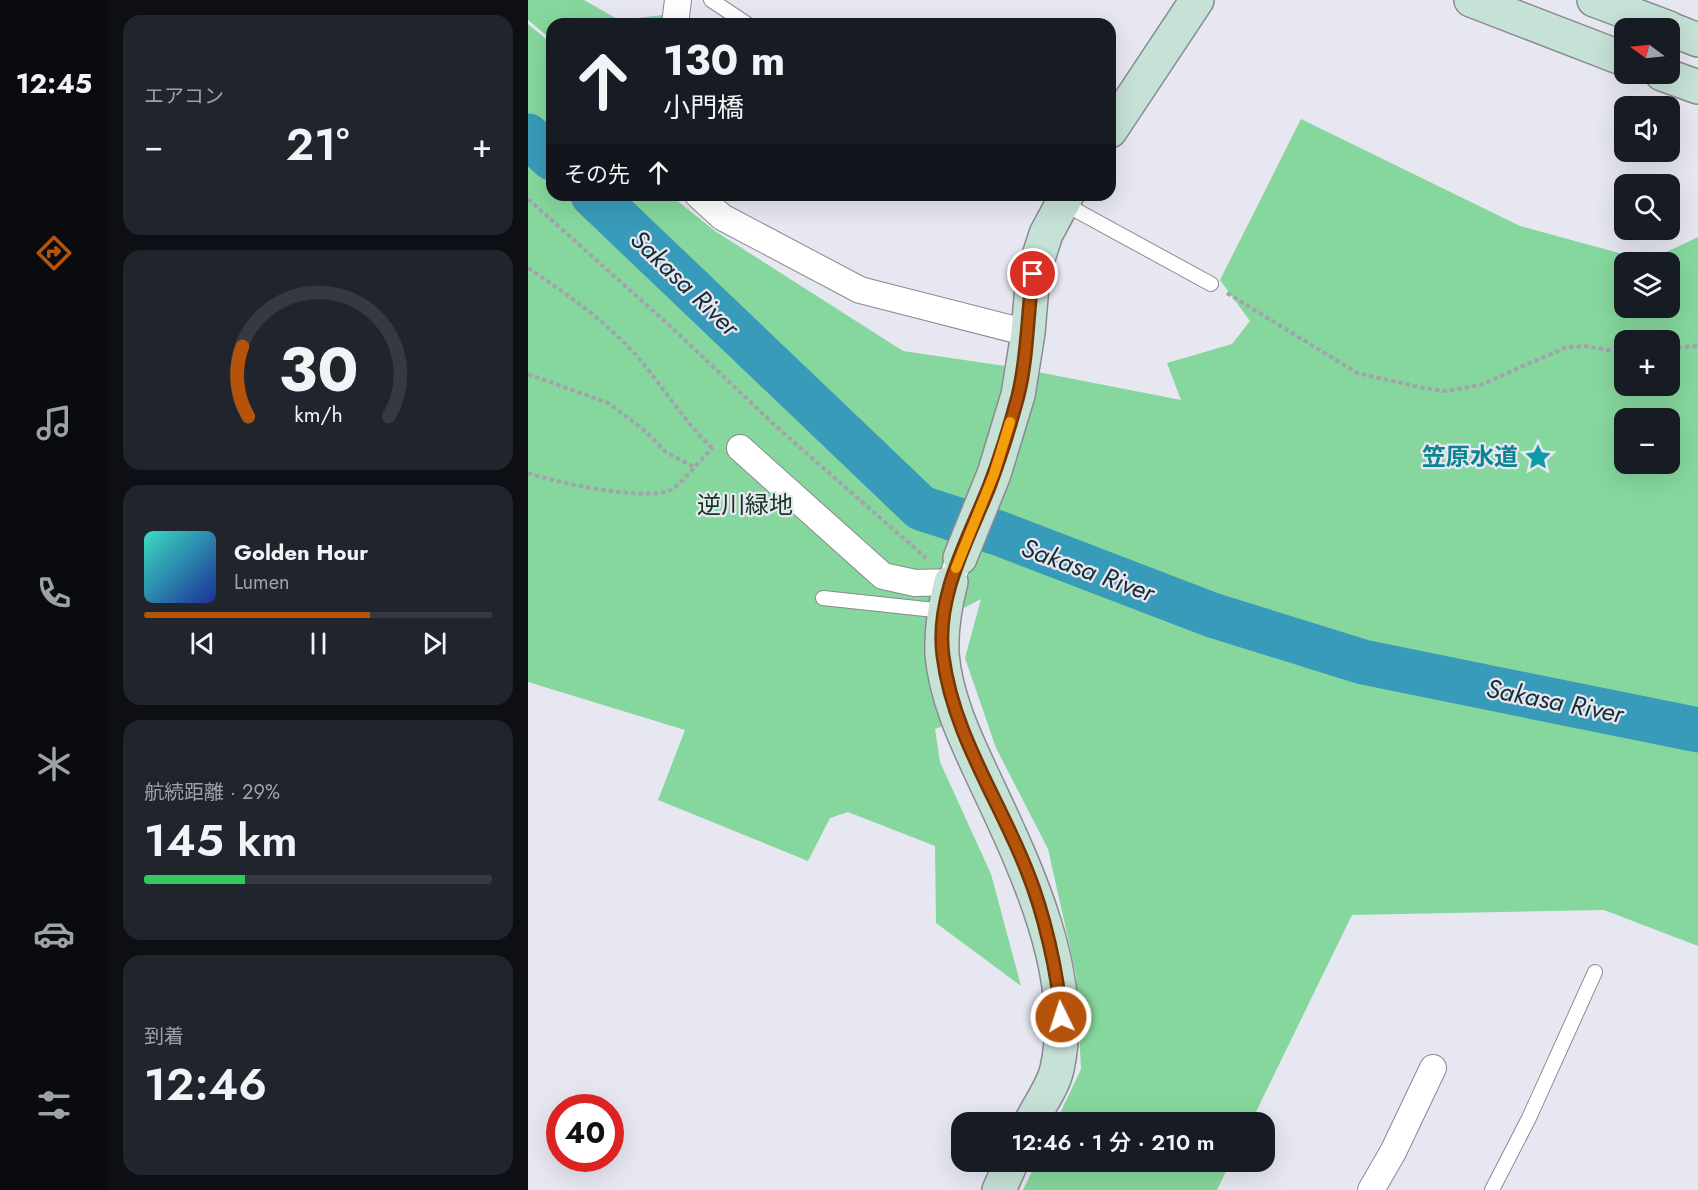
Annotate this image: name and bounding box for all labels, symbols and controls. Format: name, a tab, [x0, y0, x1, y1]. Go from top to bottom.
north arrow	[1614, 18, 1680, 84]
map controls	[1614, 18, 1680, 474]
text: 130 m	[663, 30, 785, 91]
icon: ahead	[564, 42, 642, 120]
text: 12:45	[16, 64, 92, 103]
text: エアコン	[144, 82, 224, 111]
text: 小門橋	[663, 88, 744, 127]
button: sound	[1614, 96, 1680, 162]
text: 21°	[286, 112, 349, 177]
text: −	[144, 122, 163, 169]
text: +	[472, 122, 492, 169]
icon: ahead	[642, 156, 675, 189]
text: その先	[564, 158, 630, 190]
button: search	[1614, 174, 1680, 240]
water label: Sakasa River	[622, 221, 749, 346]
icon: directions	[33, 232, 75, 274]
pin	[1007, 248, 1058, 299]
button: layers	[1614, 252, 1680, 318]
icon: arrive	[1016, 257, 1049, 290]
text: 30	[278, 324, 358, 414]
button: +	[1614, 330, 1680, 396]
text: km/h	[294, 399, 342, 430]
icon: music	[33, 402, 75, 444]
button: −	[1614, 408, 1680, 474]
place label: 笠原水道	[1422, 439, 1518, 474]
place icon: 笠原水道	[1523, 442, 1553, 472]
park label: 逆川緑地	[697, 487, 793, 522]
water label: Sakasa River	[1016, 528, 1161, 612]
text: Golden Hour	[234, 536, 368, 568]
text: Lumen	[234, 568, 290, 597]
icon: phone	[33, 572, 75, 614]
icon: previous	[186, 627, 219, 660]
icon: pause	[302, 627, 335, 660]
icon: next	[418, 627, 451, 660]
water label: Sakasa River	[1483, 669, 1628, 733]
icon: climate	[33, 743, 75, 785]
text: 航続距離 · 29%	[144, 778, 280, 807]
text: 145 km	[144, 808, 298, 873]
icon: car	[33, 913, 75, 955]
position arrow	[1029, 985, 1093, 1049]
text: 到着	[144, 1022, 184, 1051]
text: 12:46	[144, 1052, 267, 1117]
icon: filters	[33, 1084, 75, 1126]
speed limit sign: 40	[546, 1094, 624, 1172]
text: 12:46 · 1 分 · 210 m	[1011, 1126, 1215, 1158]

